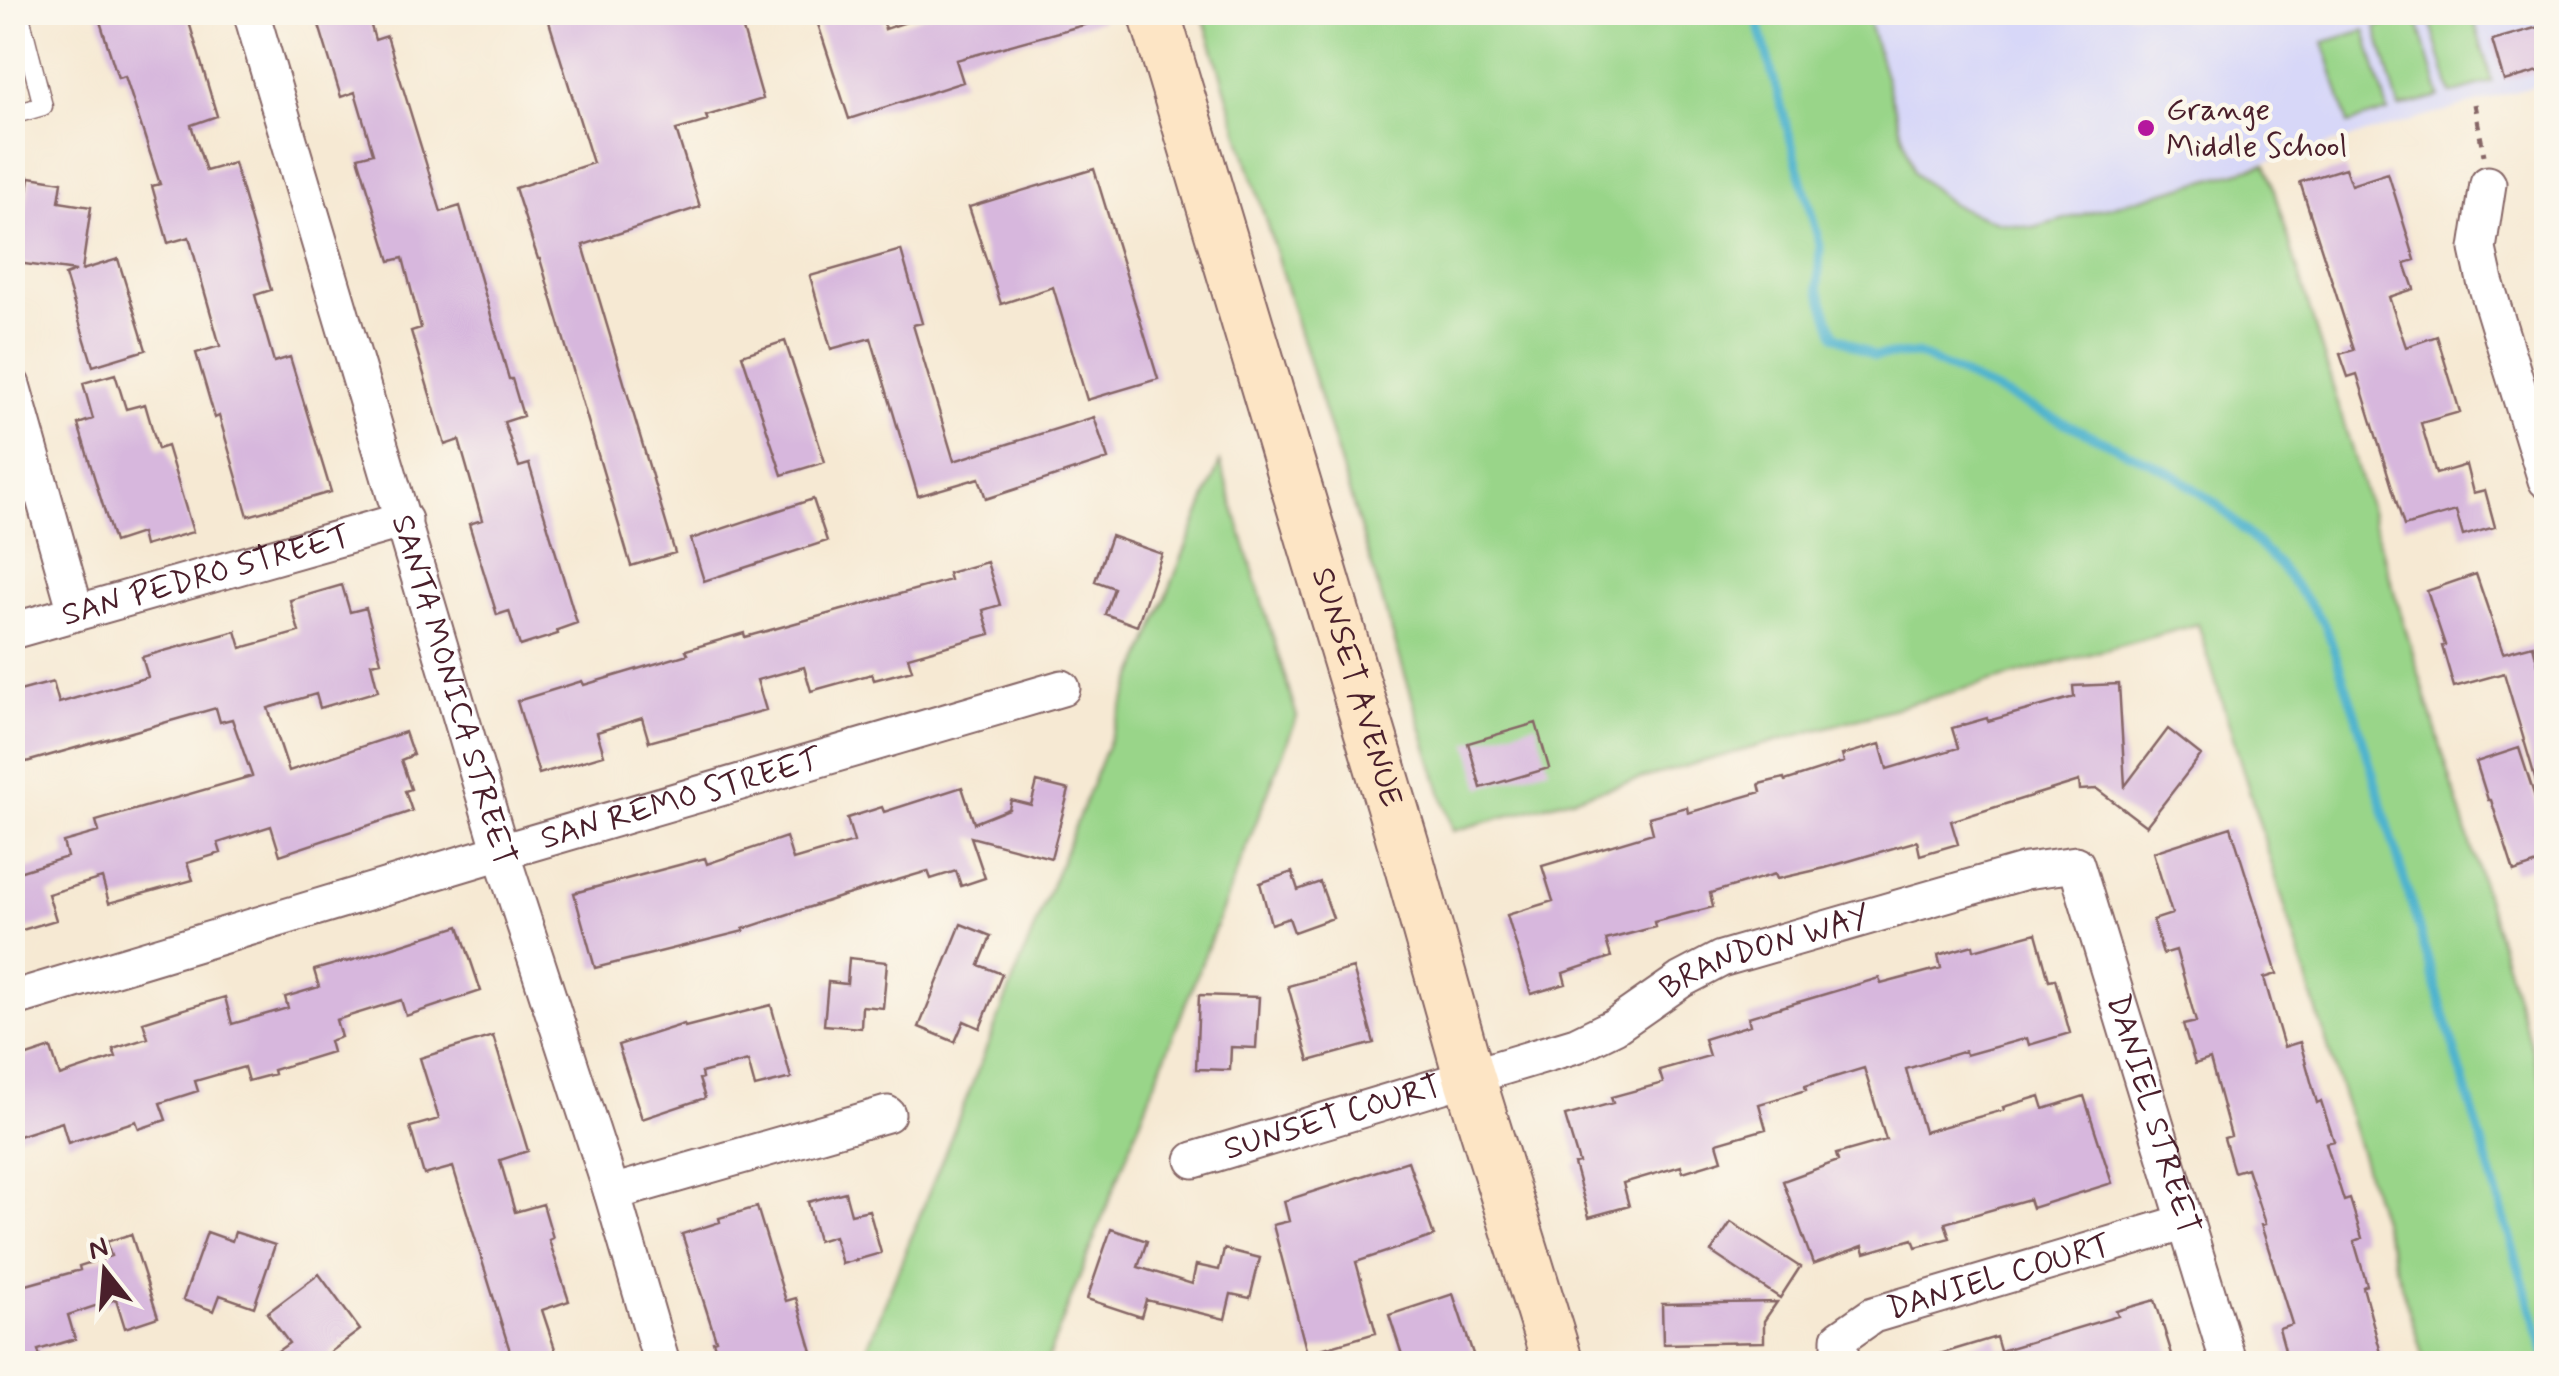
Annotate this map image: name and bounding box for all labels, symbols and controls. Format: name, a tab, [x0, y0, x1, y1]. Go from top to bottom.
place label: Grange Middle School	[2166, 89, 2348, 168]
marker: Grange Middle School	[2135, 117, 2157, 139]
street label: SANTA MONICA STREET	[381, 510, 525, 872]
street label: SAN PEDRO STREET	[57, 515, 356, 637]
street label: SUNSET AVENUE	[1301, 563, 1412, 812]
street label: SAN REMO STREET	[536, 738, 827, 860]
street label: BRANDON WAY	[1652, 896, 1875, 1009]
street label: DANIEL STREET	[2096, 989, 2209, 1240]
street label: SUNSET COURT	[1219, 1066, 1447, 1171]
north arrow	[55, 1221, 155, 1321]
street label: DANIEL COURT	[1883, 1224, 2116, 1331]
text: N	[84, 1229, 113, 1270]

